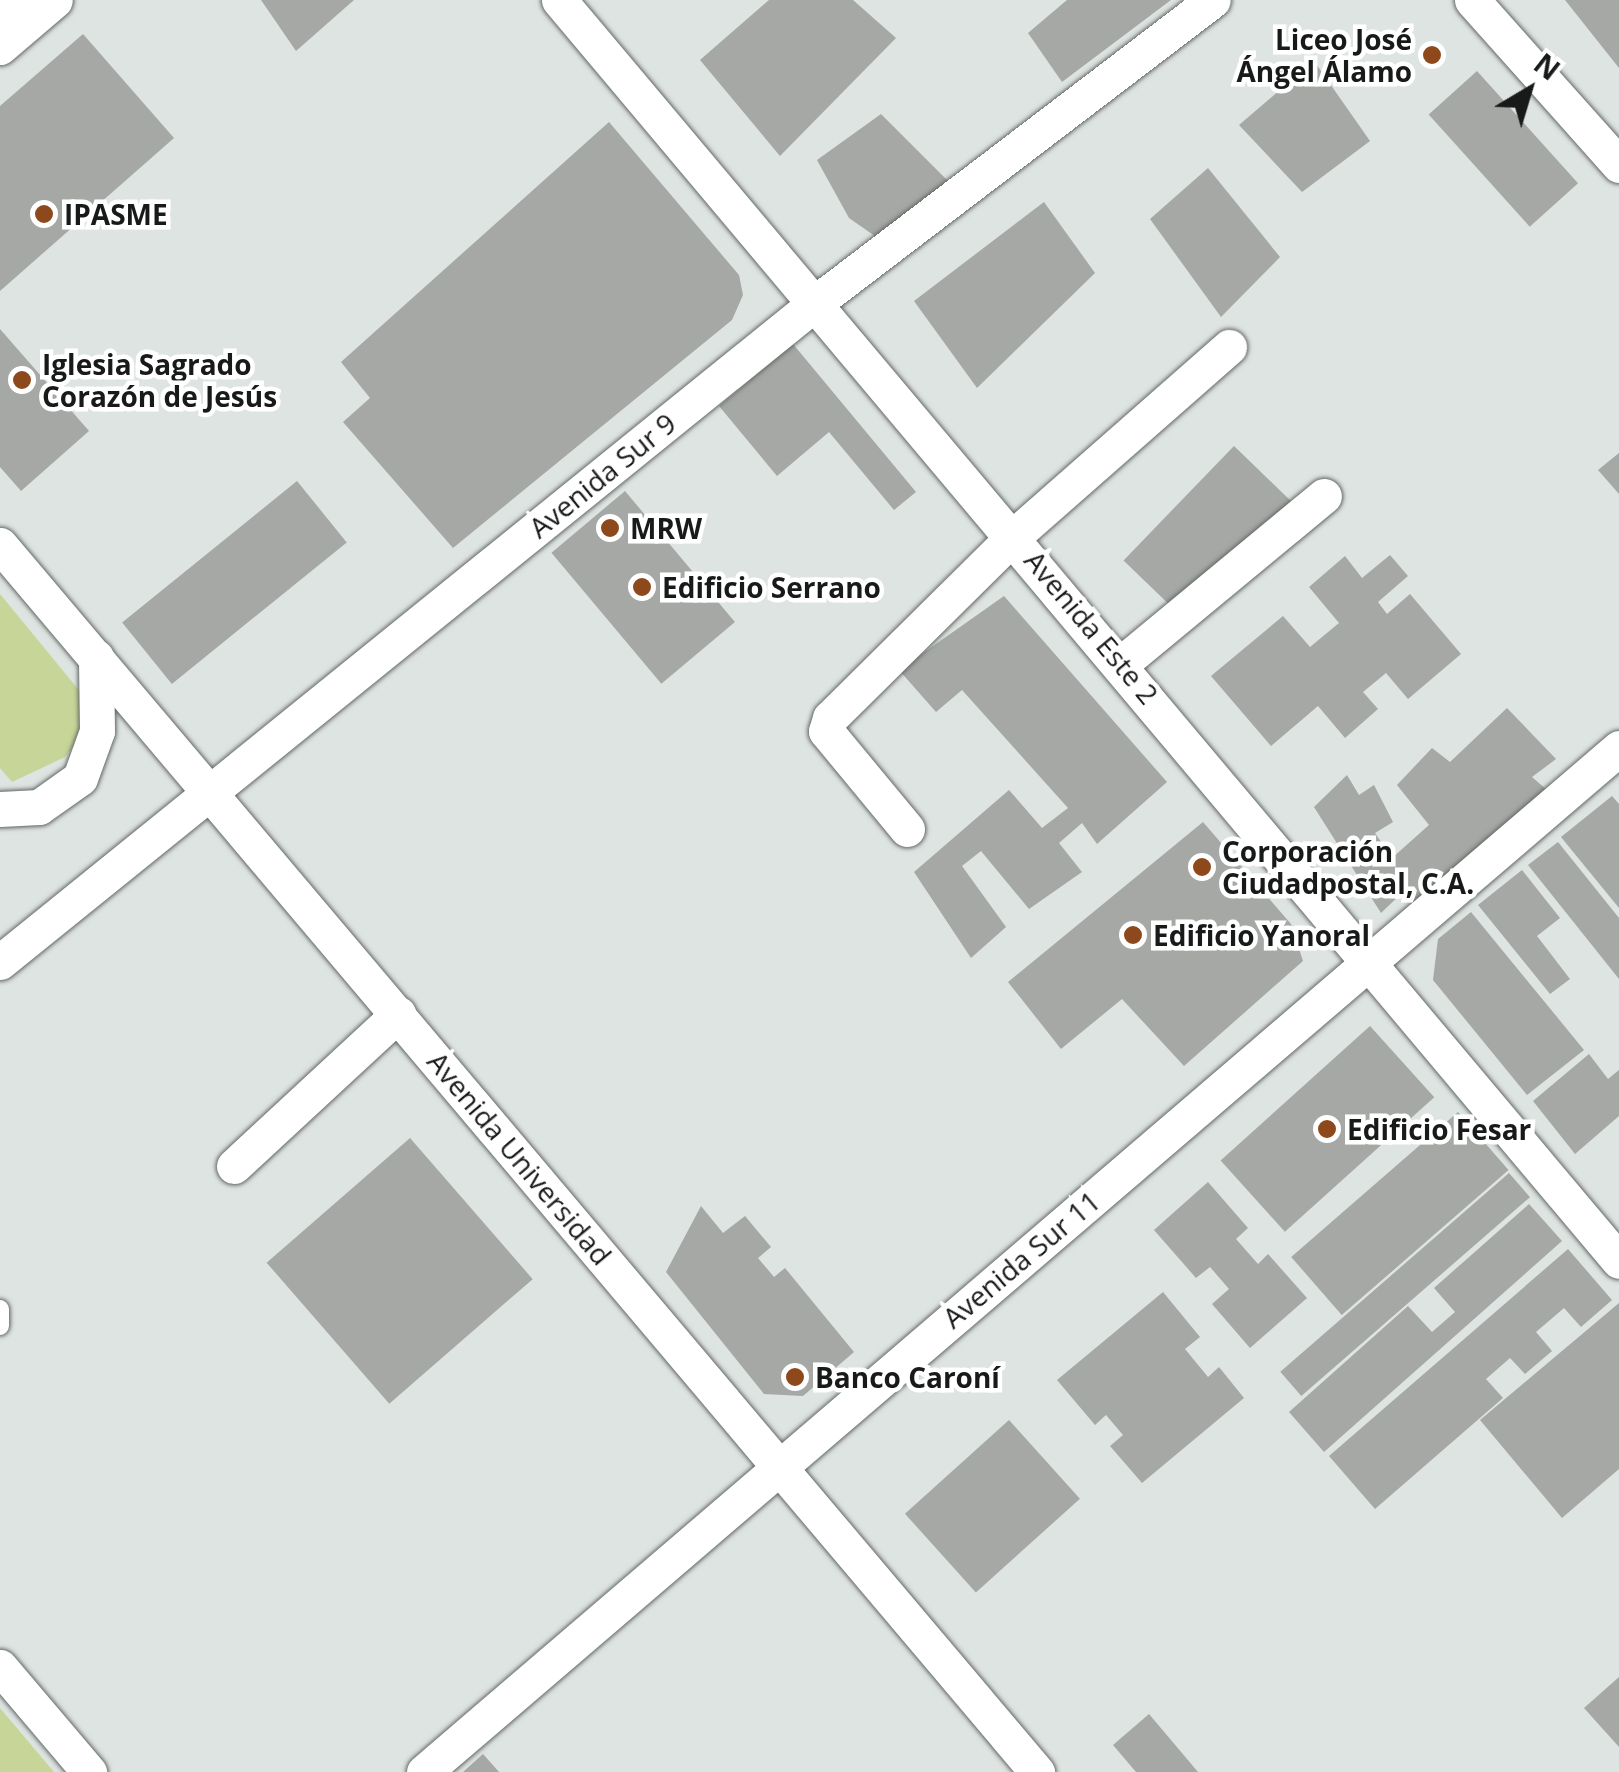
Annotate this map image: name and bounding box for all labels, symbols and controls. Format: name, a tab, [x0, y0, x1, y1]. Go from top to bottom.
place label: Liceo José Ángel Álamo	[1236, 22, 1412, 88]
north arrow	[1479, 40, 1579, 140]
marker: Liceo José Ángel Álamo	[1421, 44, 1443, 66]
text: N	[1527, 44, 1568, 88]
place label: IPASME	[64, 197, 168, 231]
marker: IPASME	[33, 203, 55, 225]
place label: Iglesia Sagrado Corazón de Jesús	[42, 347, 277, 413]
marker: Iglesia Sagrado Corazón de Jesús	[11, 369, 33, 391]
street label: Avenida Sur 9	[522, 406, 682, 544]
place label: MRW	[630, 511, 702, 545]
marker: MRW	[599, 517, 621, 539]
street label: Avenida Este 2	[1018, 544, 1166, 710]
place label: Edificio Serrano	[662, 570, 881, 604]
marker: Edificio Serrano	[631, 576, 653, 598]
place label: Corporación Ciudadpostal, C.A.	[1222, 834, 1474, 900]
marker: Corporación Ciudadpostal, C.A.	[1191, 856, 1213, 878]
place label: Edificio Yanoral	[1153, 918, 1370, 952]
marker: Edificio Yanoral	[1122, 924, 1144, 946]
street label: Avenida Universidad	[421, 1045, 619, 1271]
place label: Edificio Fesar	[1347, 1112, 1531, 1146]
marker: Edificio Fesar	[1316, 1118, 1338, 1140]
street label: Avenida Sur 11	[936, 1183, 1106, 1335]
place label: Banco Caroní	[815, 1360, 1000, 1394]
marker: Banco Caroní	[784, 1366, 806, 1388]

